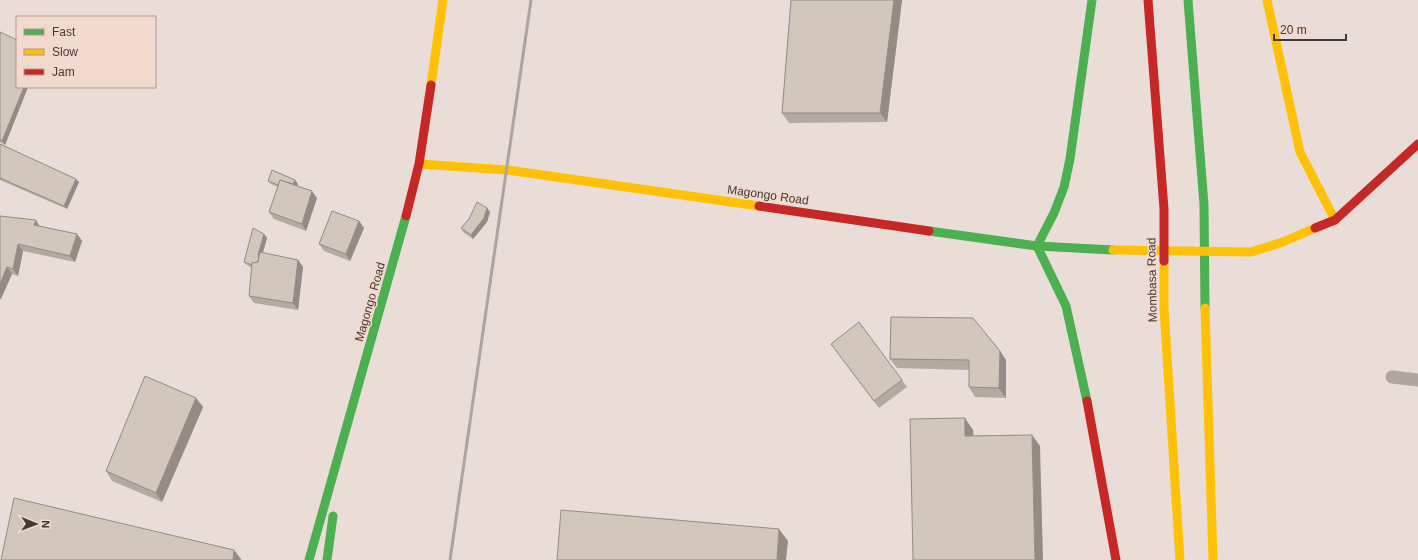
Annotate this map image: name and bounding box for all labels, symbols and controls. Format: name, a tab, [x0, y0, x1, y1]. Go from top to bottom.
legend	[16, 16, 156, 88]
scale bar	[1274, 16, 1346, 42]
text: 20 m	[1280, 23, 1307, 37]
text: Fast	[52, 25, 76, 39]
text: Slow	[52, 45, 78, 59]
text: Jam	[52, 65, 75, 79]
street label: Magongo Road	[726, 182, 810, 208]
street label: Mombasa Road	[1144, 238, 1160, 322]
street label: Magongo Road	[352, 261, 388, 343]
north arrow	[16, 504, 56, 544]
text: N	[40, 520, 52, 528]

